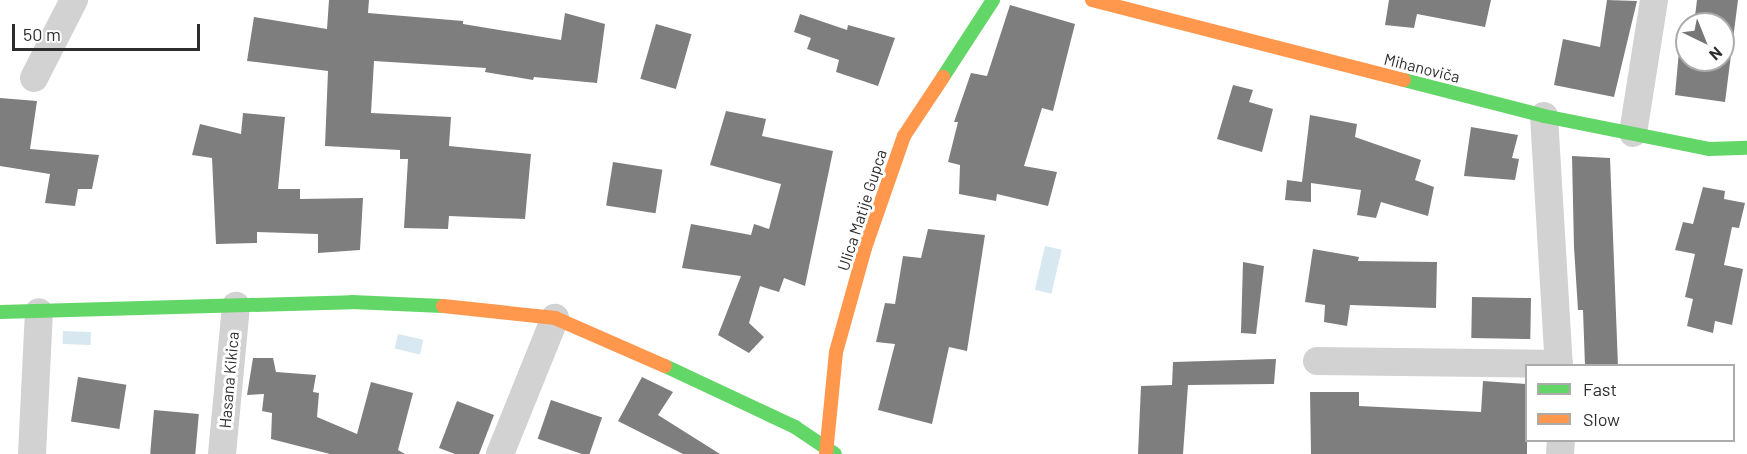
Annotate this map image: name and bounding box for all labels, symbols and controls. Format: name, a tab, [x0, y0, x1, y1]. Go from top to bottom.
scale bar	[15, 12, 202, 50]
north arrow	[1675, 12, 1735, 72]
text: 50 m	[23, 23, 61, 45]
text: N	[1706, 43, 1727, 65]
street label: Mihanoviča	[1382, 49, 1462, 87]
street label: Ulica Matije Gupca	[833, 147, 891, 273]
street label: Hasana Kikica	[215, 331, 243, 429]
legend	[1525, 364, 1735, 442]
text: Fast	[1583, 378, 1617, 400]
text: Slow	[1583, 408, 1620, 430]

